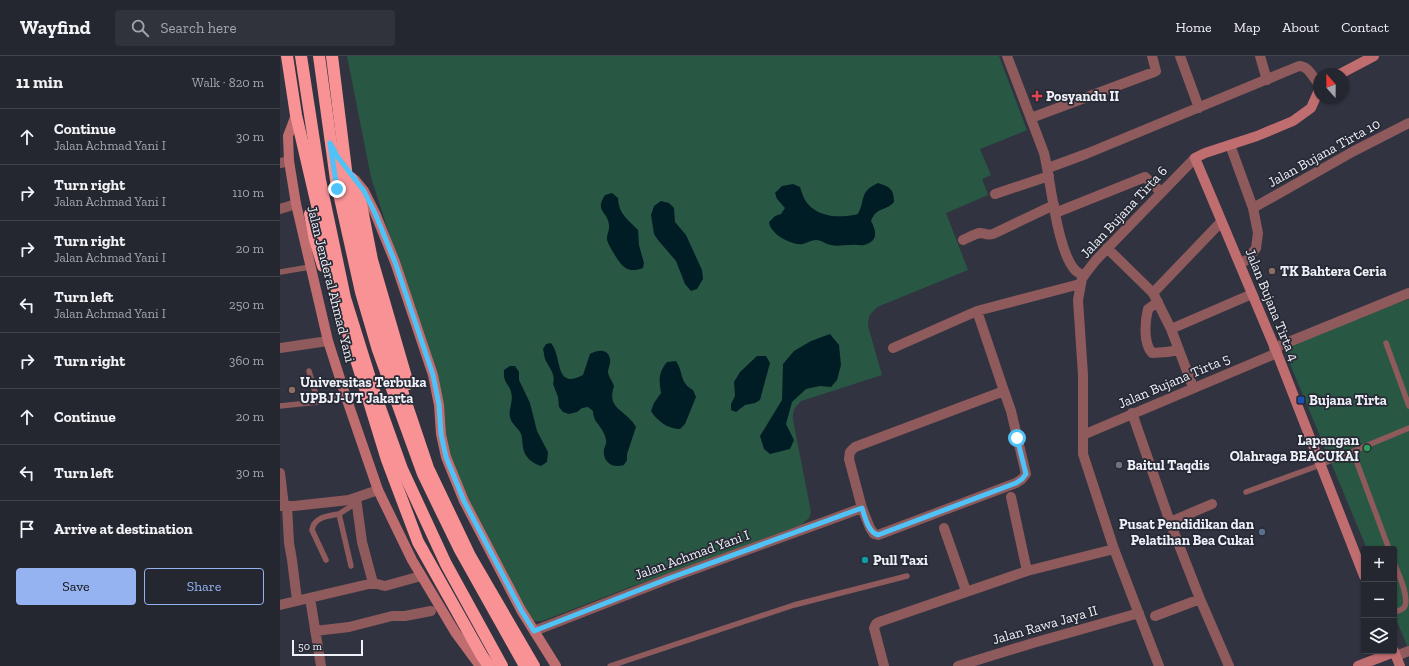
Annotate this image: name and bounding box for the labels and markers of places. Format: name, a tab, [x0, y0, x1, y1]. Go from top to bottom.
place label: Posyandu II	[1046, 88, 1119, 105]
marker: Posyandu II	[1031, 90, 1043, 102]
place label: TK Bahtera Ceria	[1280, 263, 1387, 280]
marker: TK Bahtera Ceria	[1267, 266, 1277, 276]
place label: Universitas Terbuka UPBJJ-UT Jakarta	[300, 374, 427, 407]
marker: Universitas Terbuka UPBJJ-UT Jakarta	[287, 385, 297, 395]
place label: Bujana Tirta	[1309, 392, 1387, 409]
marker: Bujana Tirta	[1296, 395, 1306, 405]
place label: Lapangan Olahraga BEACUKAI	[1230, 432, 1360, 465]
marker: Lapangan Olahraga BEACUKAI	[1362, 443, 1372, 453]
place label: Baitul Taqdis	[1127, 457, 1210, 474]
marker: Baitul Taqdis	[1114, 460, 1124, 470]
place label: Pusat Pendidikan dan Pelatihan Bea Cukai	[1119, 516, 1255, 549]
marker: Pusat Pendidikan dan Pelatihan Bea Cukai	[1257, 527, 1267, 537]
place label: Pull Taxi	[873, 552, 928, 569]
marker: Pull Taxi	[860, 555, 870, 565]

